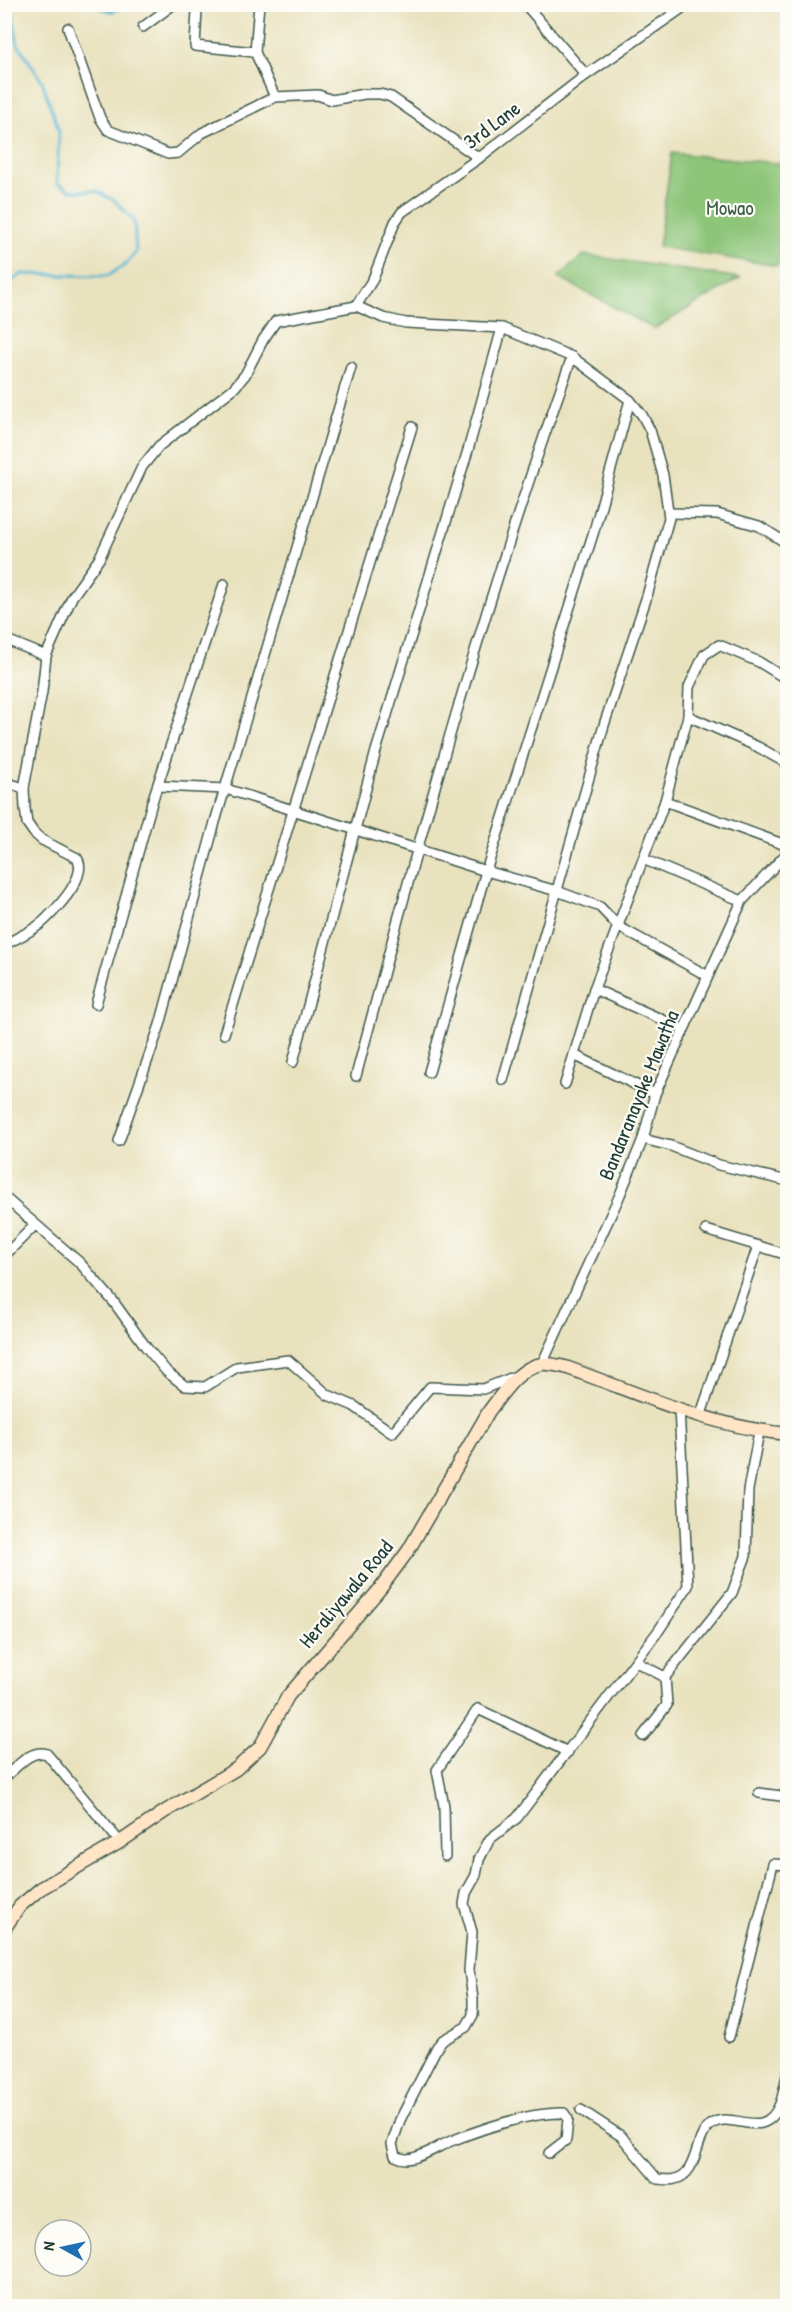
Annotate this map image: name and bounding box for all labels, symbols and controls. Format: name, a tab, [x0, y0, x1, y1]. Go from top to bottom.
street label: 3rd Lane	[457, 94, 526, 156]
park label: Mowao	[706, 193, 754, 222]
street label: Bandaranayake Mawatha	[591, 1006, 686, 1184]
street label: Heraliyawala Road	[292, 1533, 399, 1654]
north arrow	[33, 2218, 93, 2278]
text: N	[37, 2240, 60, 2252]

